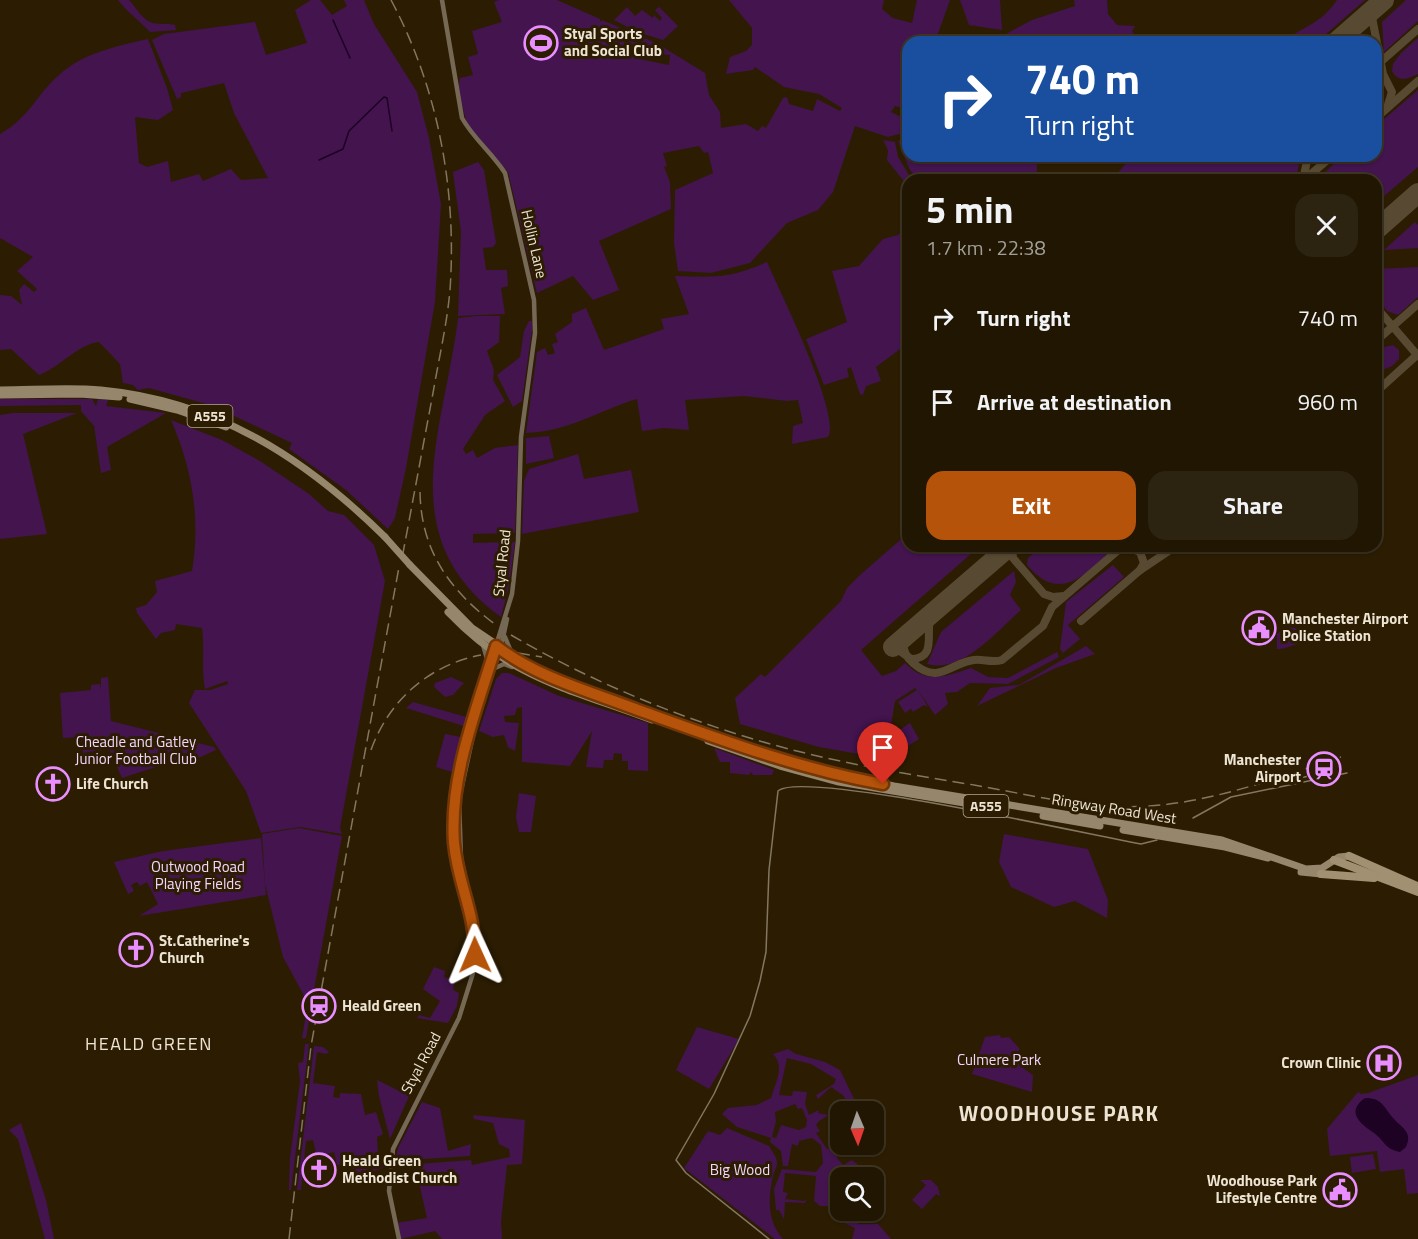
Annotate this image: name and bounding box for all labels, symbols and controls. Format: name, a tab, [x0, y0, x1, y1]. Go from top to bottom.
place label: Styal Sports and Social Club	[564, 22, 662, 62]
sports icon: Styal Sports and Social Club	[523, 25, 559, 61]
text: 740 m	[1025, 46, 1140, 110]
icon: right	[926, 60, 1004, 138]
text: Turn right	[1025, 104, 1134, 145]
text: 5 min	[926, 182, 1013, 237]
button: close	[1295, 194, 1358, 257]
street label: Hollin Lane	[515, 207, 554, 281]
text: 1.7 km · 22:38	[926, 232, 1046, 263]
text: Turn right	[977, 301, 1071, 335]
text: 740 m	[1298, 301, 1358, 335]
icon: right	[926, 302, 959, 335]
text: Arrive at destination	[977, 385, 1172, 419]
text: 960 m	[1298, 385, 1358, 419]
icon: arrive	[926, 386, 959, 419]
road number: A555	[188, 405, 232, 427]
button: Exit	[926, 471, 1136, 540]
button: Share	[1148, 471, 1358, 540]
street label: Styal Road	[487, 528, 516, 598]
place label: Manchester Airport Police Station	[1282, 607, 1409, 647]
public building icon: Manchester Airport Police Station	[1241, 610, 1277, 646]
pin	[857, 722, 908, 784]
park label: Cheadle and Gatley Junior Football Club	[75, 730, 197, 770]
icon: arrive	[866, 731, 899, 764]
place label: Manchester Airport	[1224, 748, 1302, 788]
station icon: Manchester Airport	[1306, 751, 1342, 787]
church icon: Life Church	[35, 766, 71, 802]
place label: Life Church	[76, 772, 149, 795]
street label: Ringway Road West	[1050, 787, 1179, 830]
road number: A555	[964, 795, 1008, 817]
park label: Outwood Road Playing Fields	[151, 855, 245, 895]
position arrow	[443, 923, 507, 987]
place label: St.Catherine's Church	[159, 929, 250, 969]
church icon: St.Catherine's Church	[118, 932, 154, 968]
station icon: Heald Green	[301, 988, 337, 1024]
place label: Heald Green	[342, 994, 421, 1017]
street label: Styal Road	[395, 1028, 446, 1098]
district label: HEALD GREEN	[85, 1030, 213, 1057]
hospital icon: Crown Clinic	[1366, 1045, 1402, 1081]
park label: Culmere Park	[957, 1048, 1041, 1071]
place label: Crown Clinic	[1281, 1051, 1361, 1074]
district label: WOODHOUSE PARK	[959, 1097, 1159, 1129]
north arrow	[830, 1101, 884, 1155]
map controls	[830, 1101, 884, 1221]
place label: Heald Green Methodist Church	[342, 1149, 457, 1189]
church icon: Heald Green Methodist Church	[301, 1152, 337, 1188]
park label: Big Wood	[710, 1158, 770, 1181]
button: search	[830, 1167, 884, 1221]
place label: Woodhouse Park Lifestyle Centre	[1207, 1169, 1317, 1209]
public building icon: Woodhouse Park Lifestyle Centre	[1322, 1172, 1358, 1208]

